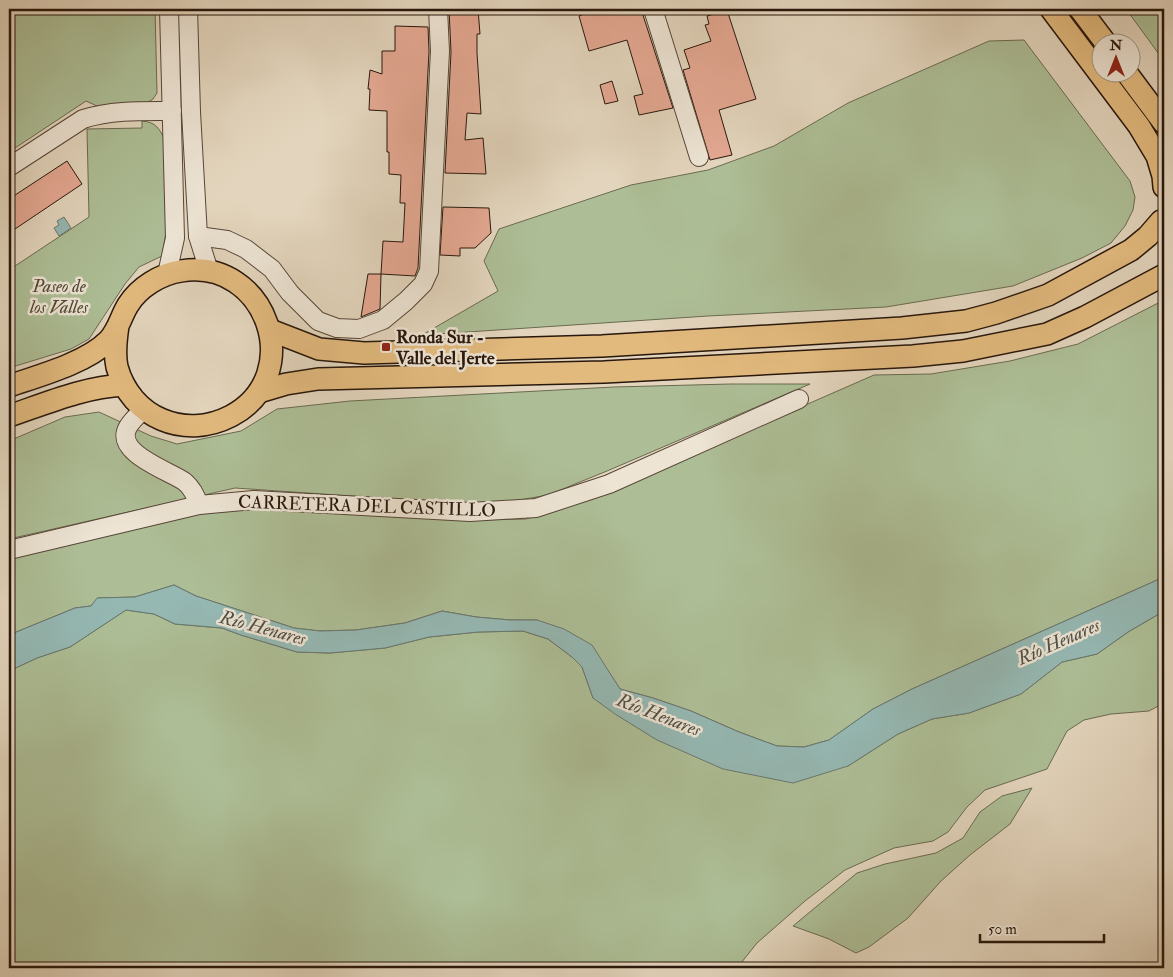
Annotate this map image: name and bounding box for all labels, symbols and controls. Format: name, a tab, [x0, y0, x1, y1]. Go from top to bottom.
north arrow	[1090, 32, 1140, 82]
text: N	[1109, 37, 1123, 54]
park label: Paseo de los Valles	[29, 275, 89, 319]
place label: Ronda Sur - Valle del Jerte	[395, 326, 495, 370]
marker: Ronda Sur - Valle del Jerte	[380, 341, 392, 353]
street label: CARRETERA DEL CASTILLO	[238, 491, 496, 522]
water label: Río Henares	[216, 605, 309, 651]
water label: Río Henares	[1012, 613, 1104, 671]
water label: Río Henares	[612, 688, 705, 742]
scale bar	[980, 912, 1104, 944]
text: 50 m	[988, 920, 1017, 939]

